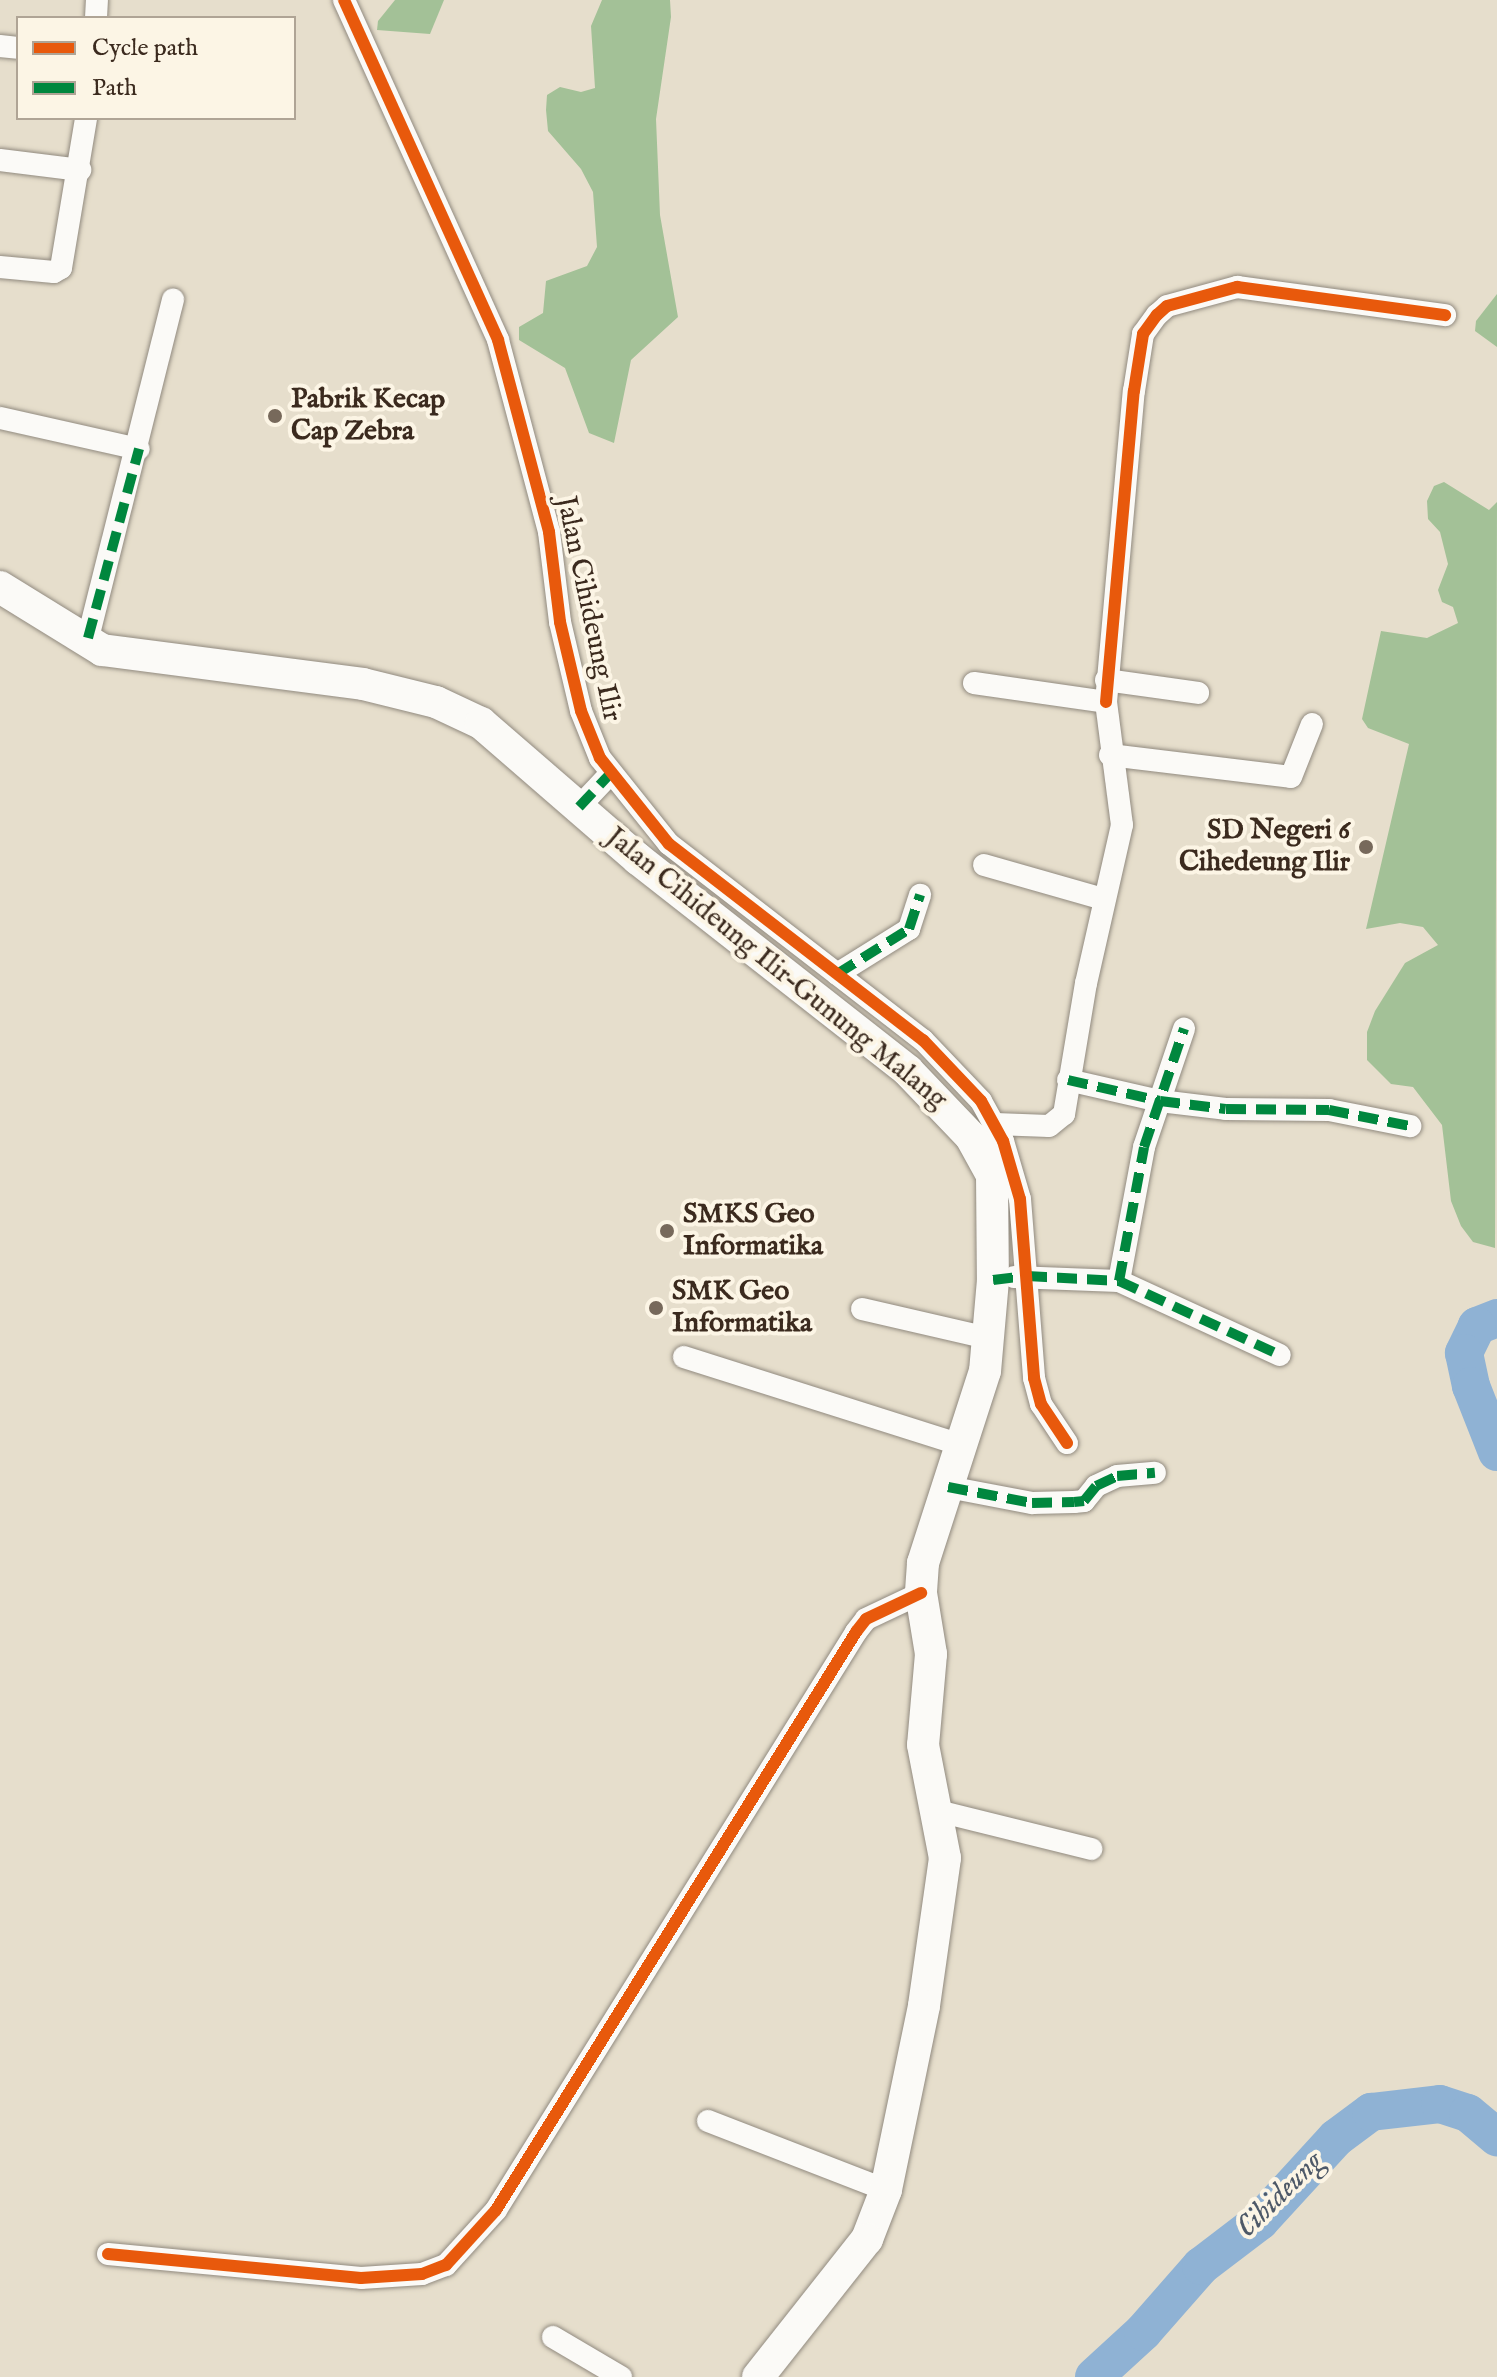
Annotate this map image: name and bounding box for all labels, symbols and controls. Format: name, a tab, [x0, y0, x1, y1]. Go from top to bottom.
legend	[16, 16, 296, 120]
text: Cycle path	[92, 33, 198, 64]
text: Path	[92, 73, 137, 104]
place label: Pabrik Kecap Cap Zebra	[291, 383, 445, 449]
marker: Pabrik Kecap Cap Zebra	[266, 407, 284, 425]
street label: Jalan Cihideung Ilir	[548, 493, 628, 725]
place label: SD Negeri 6 Cihedeung Ilir	[1179, 814, 1350, 880]
street label: Jalan Cihideung Ilir–Gunung Malang	[599, 821, 953, 1117]
marker: SD Negeri 6 Cihedeung Ilir	[1357, 838, 1375, 856]
place label: SMKS Geo Informatika	[683, 1198, 823, 1264]
marker: SMKS Geo Informatika	[658, 1222, 676, 1240]
place label: SMK Geo Informatika	[672, 1275, 812, 1341]
marker: SMK Geo Informatika	[647, 1299, 665, 1317]
water label: Cihideung	[1229, 2144, 1331, 2246]

